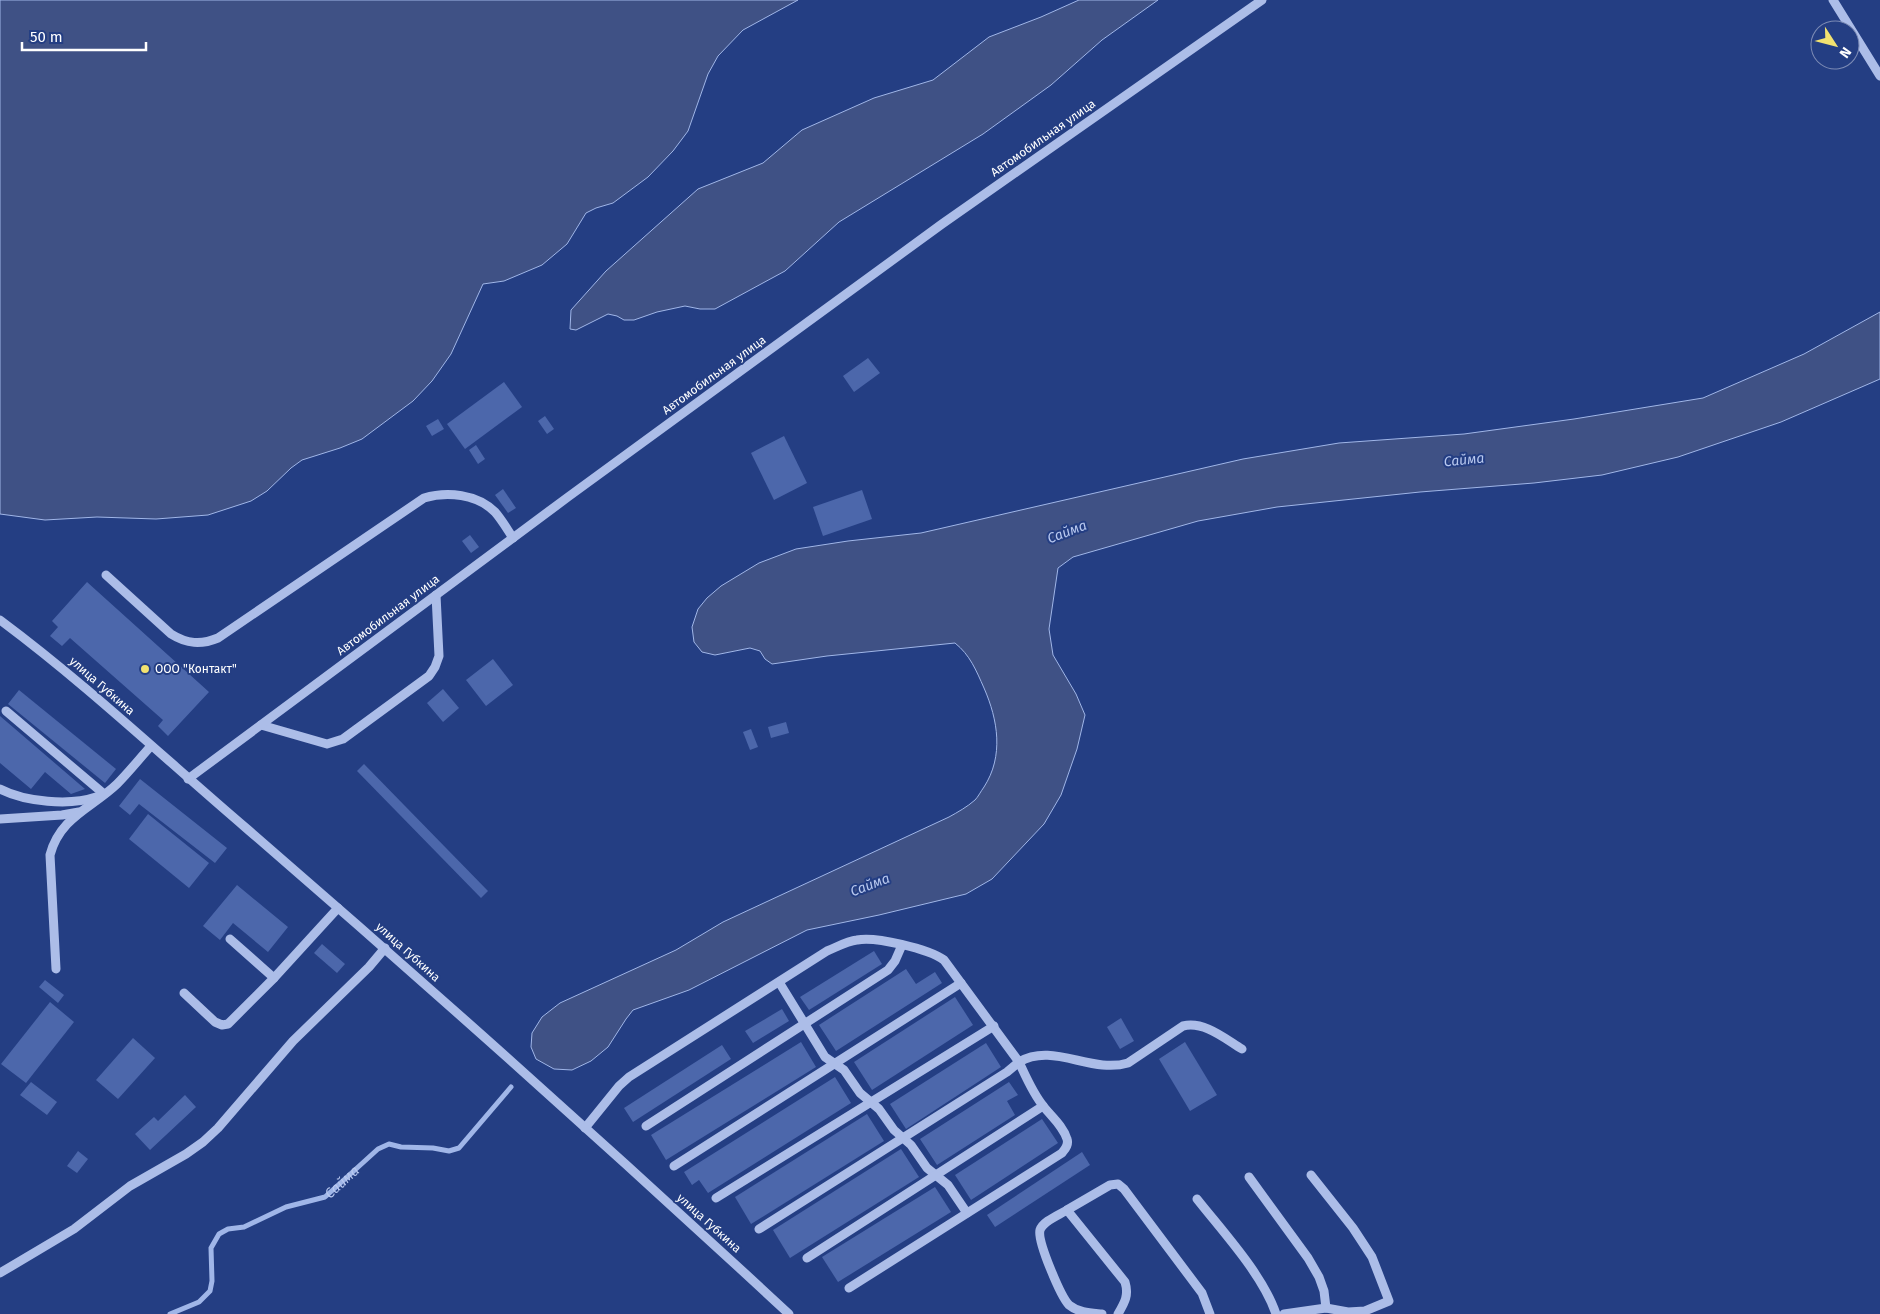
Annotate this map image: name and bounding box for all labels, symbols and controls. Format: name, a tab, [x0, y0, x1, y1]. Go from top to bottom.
scale bar	[22, 20, 146, 52]
north arrow	[1810, 20, 1860, 70]
text: 50 m	[30, 28, 63, 46]
text: N	[1836, 44, 1855, 61]
street label: Автомобильная улица	[988, 96, 1098, 180]
street label: Автомобильная улица	[659, 333, 769, 417]
water label: Сайма	[1443, 449, 1485, 471]
water label: Сайма	[1045, 517, 1089, 547]
street label: Автомобильная улица	[334, 572, 442, 658]
street label: улица Губкина	[67, 654, 137, 718]
place label: ООО "Контакт"	[155, 662, 237, 676]
marker: ООО "Контакт"	[139, 663, 151, 675]
water label: Сайма	[848, 870, 892, 900]
street label: улица Губкина	[373, 919, 443, 985]
water label: Сайма	[321, 1162, 363, 1202]
street label: улица Губкина	[674, 1190, 744, 1256]

